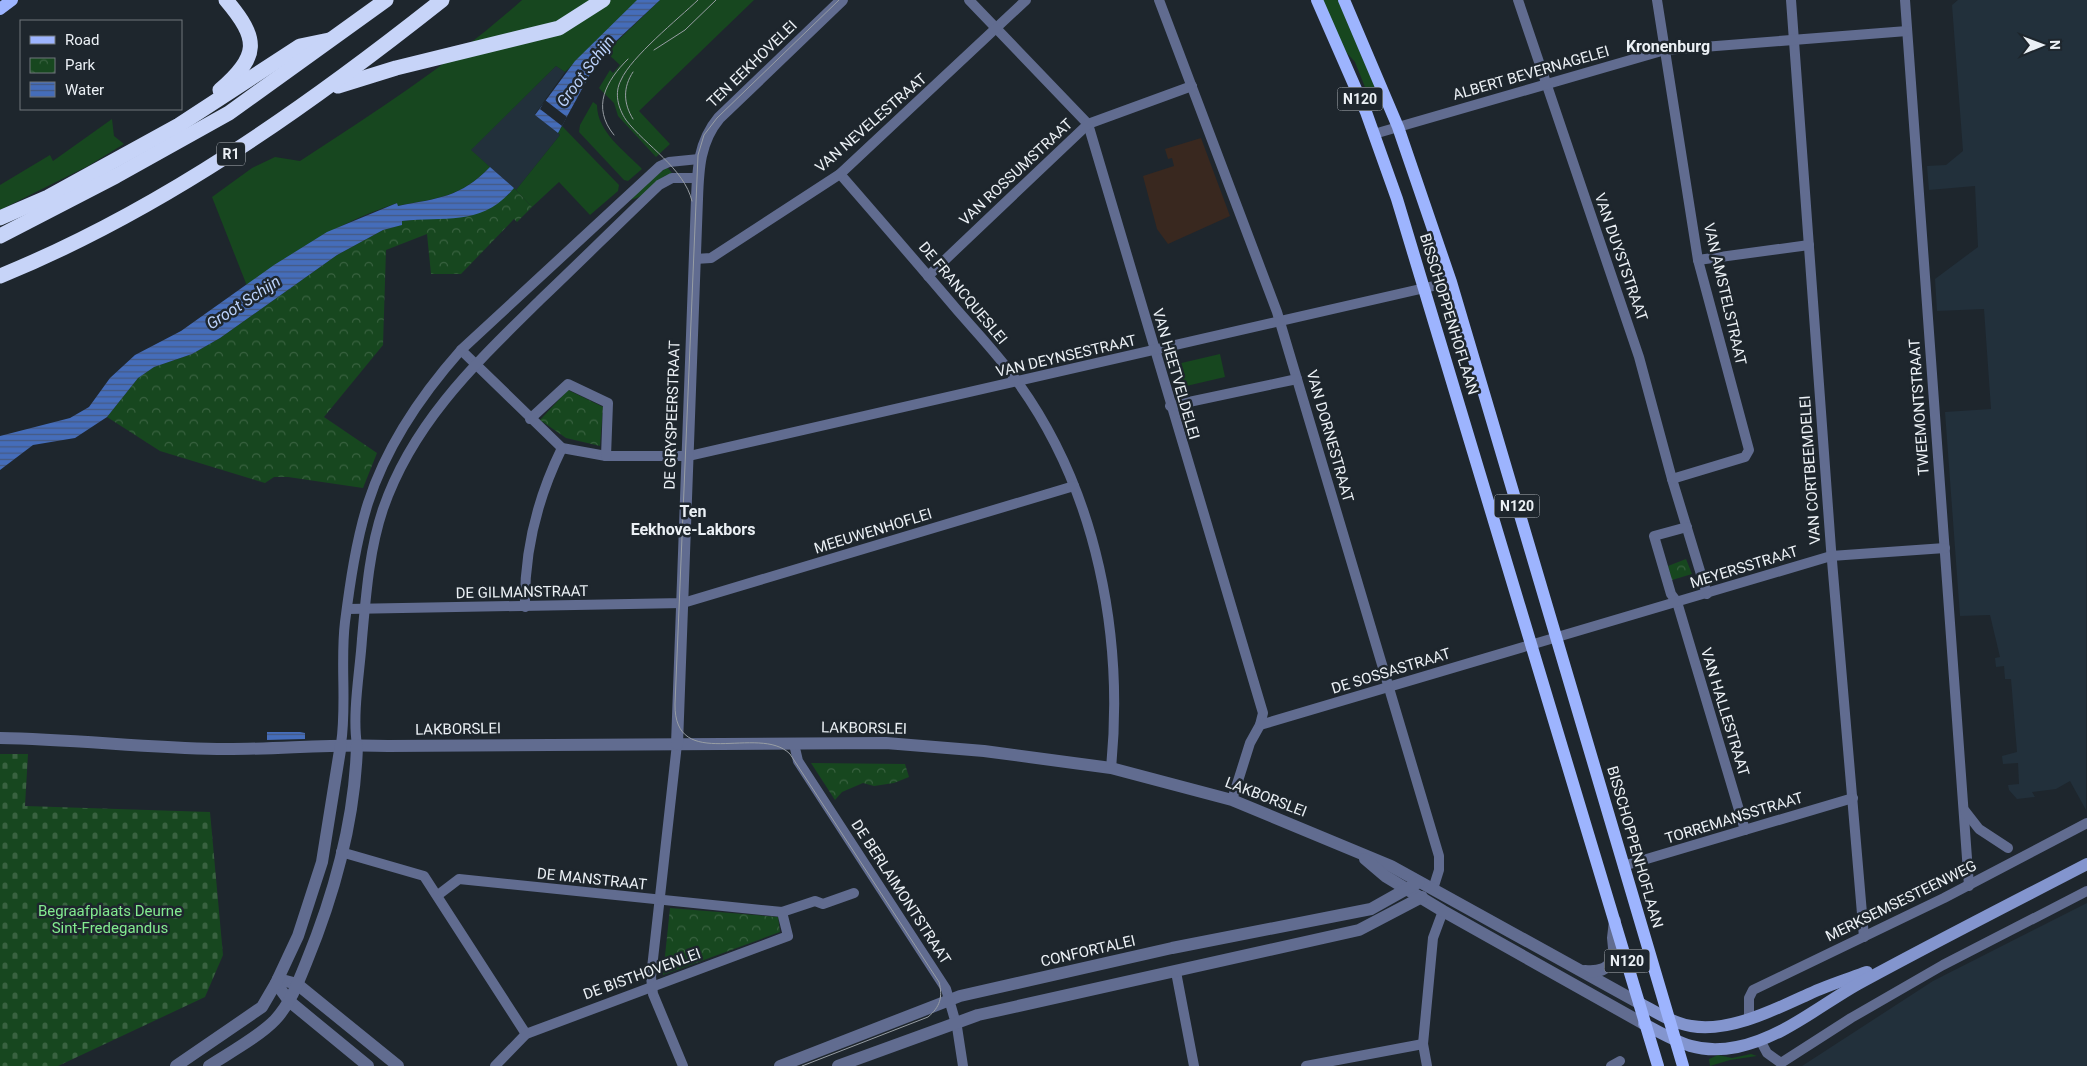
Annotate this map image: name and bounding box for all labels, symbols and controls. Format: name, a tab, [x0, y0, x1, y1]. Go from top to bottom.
street label: TEN EEKHOVELEI	[703, 17, 801, 111]
legend	[20, 20, 182, 110]
north arrow	[2017, 20, 2067, 70]
text: Road	[65, 31, 99, 49]
water label: Groot Schijn	[552, 32, 618, 111]
district label: Kronenburg	[1626, 37, 1710, 56]
text: N	[2047, 40, 2063, 50]
street label: ALBERT BEVERNAGELEI	[1451, 42, 1611, 104]
text: Park	[65, 56, 96, 74]
street label: VAN NEVELESTRAAT	[812, 70, 930, 176]
text: Water	[65, 81, 104, 99]
road number: N120	[1338, 88, 1382, 110]
street label: VAN ROSSUMSTRAAT	[956, 115, 1076, 229]
road number: R1	[217, 142, 245, 166]
street label: VAN DUYSTSTRAAT	[1591, 191, 1651, 323]
street label: VAN AMSTELSTRAAT	[1700, 221, 1750, 367]
street label: BISSCHOPPENHOFLAAN	[1416, 231, 1482, 397]
street label: DE FRANCQUESLEI	[915, 238, 1011, 348]
water label: Groot Schijn	[203, 271, 284, 333]
street label: VAN HEETVELDELEI	[1149, 306, 1203, 442]
street label: VAN DEYNSESTRAAT	[994, 331, 1138, 381]
street label: TWEEMONTSTRAAT	[1905, 338, 1933, 476]
street label: DE GRYSPEERSTRAAT	[660, 340, 684, 490]
street label: VAN DORNESTRAAT	[1303, 368, 1357, 504]
street label: VAN CORTBEEMDELEI	[1796, 395, 1824, 545]
road number: N120	[1494, 494, 1540, 518]
district label: Ten Eekhove-Lakbors	[631, 502, 755, 539]
street label: MEEUWENHOFLEI	[812, 504, 934, 558]
street label: MEYERSSTRAAT	[1688, 542, 1800, 592]
street label: DE GILMANSTRAAT	[455, 582, 589, 602]
street label: DE SOSSASTRAAT	[1329, 644, 1453, 698]
street label: VAN HALLESTRAAT	[1697, 646, 1753, 778]
street label: LAKBORSLEI	[821, 718, 907, 738]
street label: LAKBORSLEI	[415, 719, 501, 739]
street label: BISSCHOPPENHOFLAAN	[1603, 764, 1667, 930]
street label: LAKBORSLEI	[1223, 773, 1309, 821]
street label: TORREMANSSTRAAT	[1663, 788, 1805, 848]
street label: DE BERLAIMONTSTRAAT	[848, 816, 955, 968]
street label: MERKSEMSESTEENWEG	[1822, 857, 1980, 945]
street label: DE MANSTRAAT	[536, 864, 648, 894]
park label: Begraafplaats Deurne Sint-Fredegandus	[38, 902, 182, 937]
street label: CONFORTALEI	[1039, 931, 1137, 971]
street label: DE BISTHOVENLEI	[581, 944, 703, 1004]
road number: N120	[1604, 949, 1650, 972]

